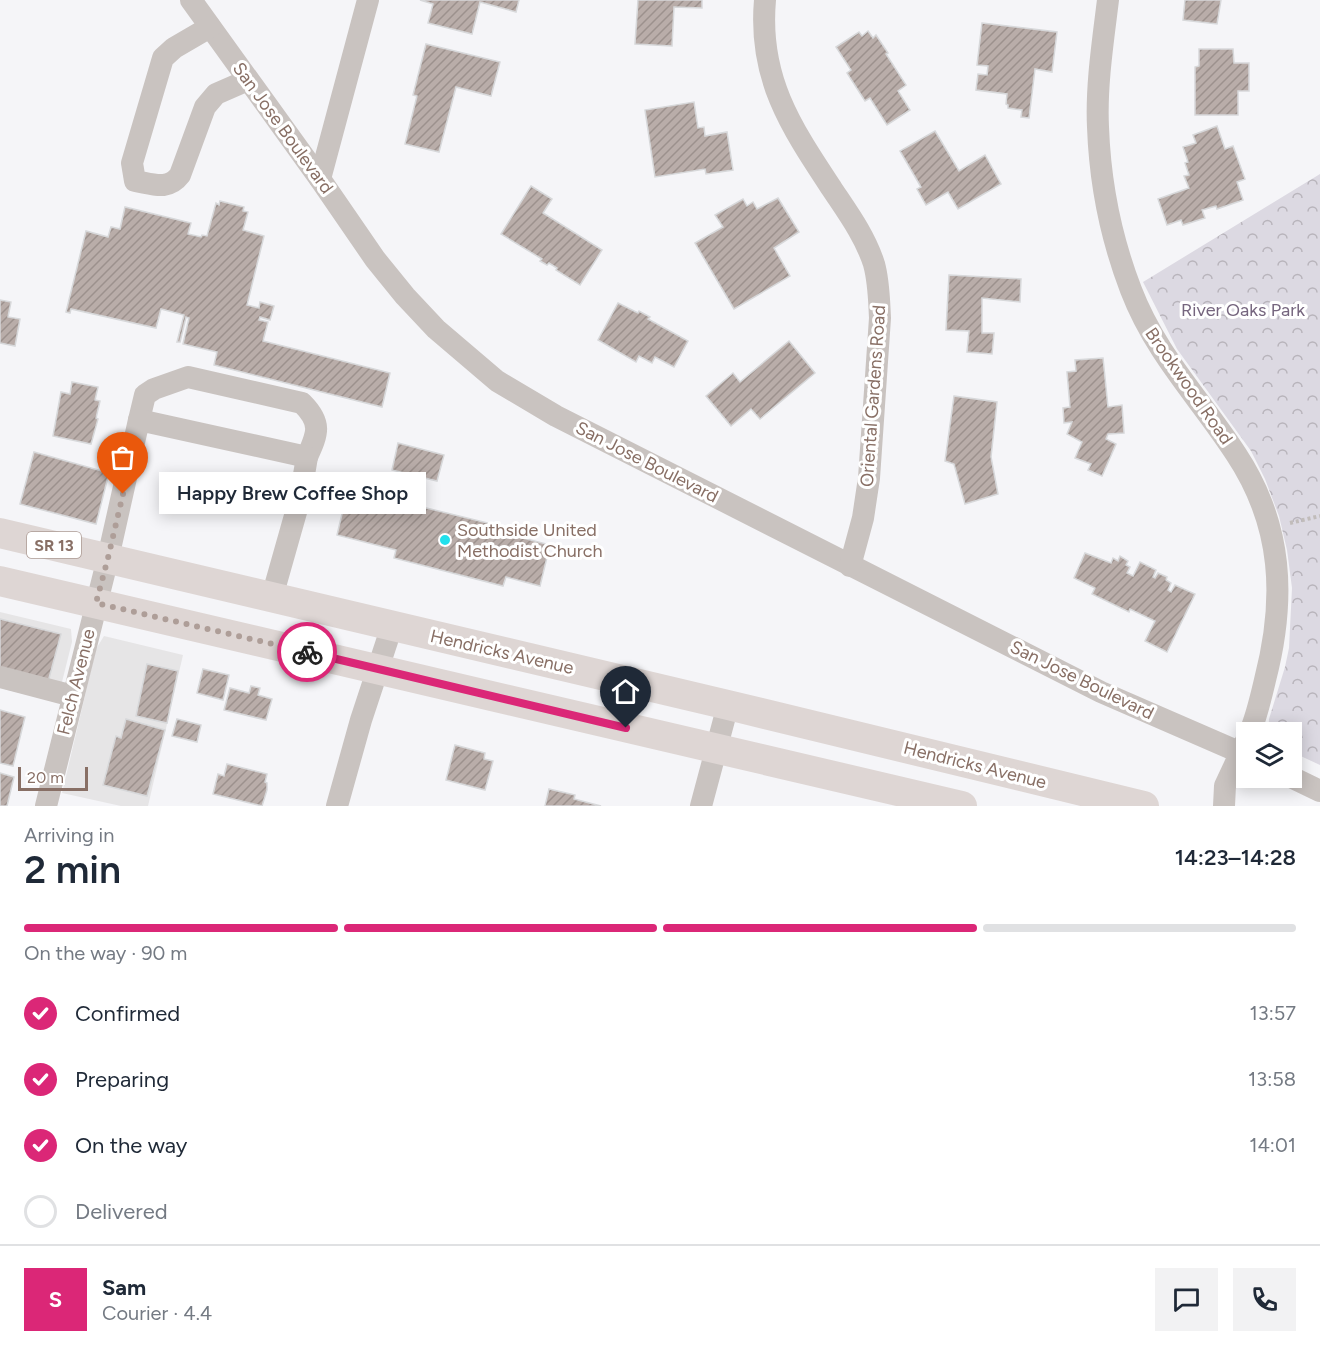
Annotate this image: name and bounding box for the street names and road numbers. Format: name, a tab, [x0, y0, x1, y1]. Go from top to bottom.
street label: San Jose Boulevard	[228, 58, 338, 198]
street label: Oriental Gardens Road	[856, 304, 890, 488]
street label: Brookwood Road	[1140, 323, 1238, 449]
street label: San Jose Boulevard	[572, 417, 722, 507]
road number: SR 13	[27, 532, 81, 558]
street label: Hendricks Avenue	[428, 625, 576, 679]
street label: Felch Avenue	[52, 627, 100, 737]
street label: San Jose Boulevard	[1007, 636, 1157, 724]
street label: Hendricks Avenue	[901, 737, 1049, 793]

